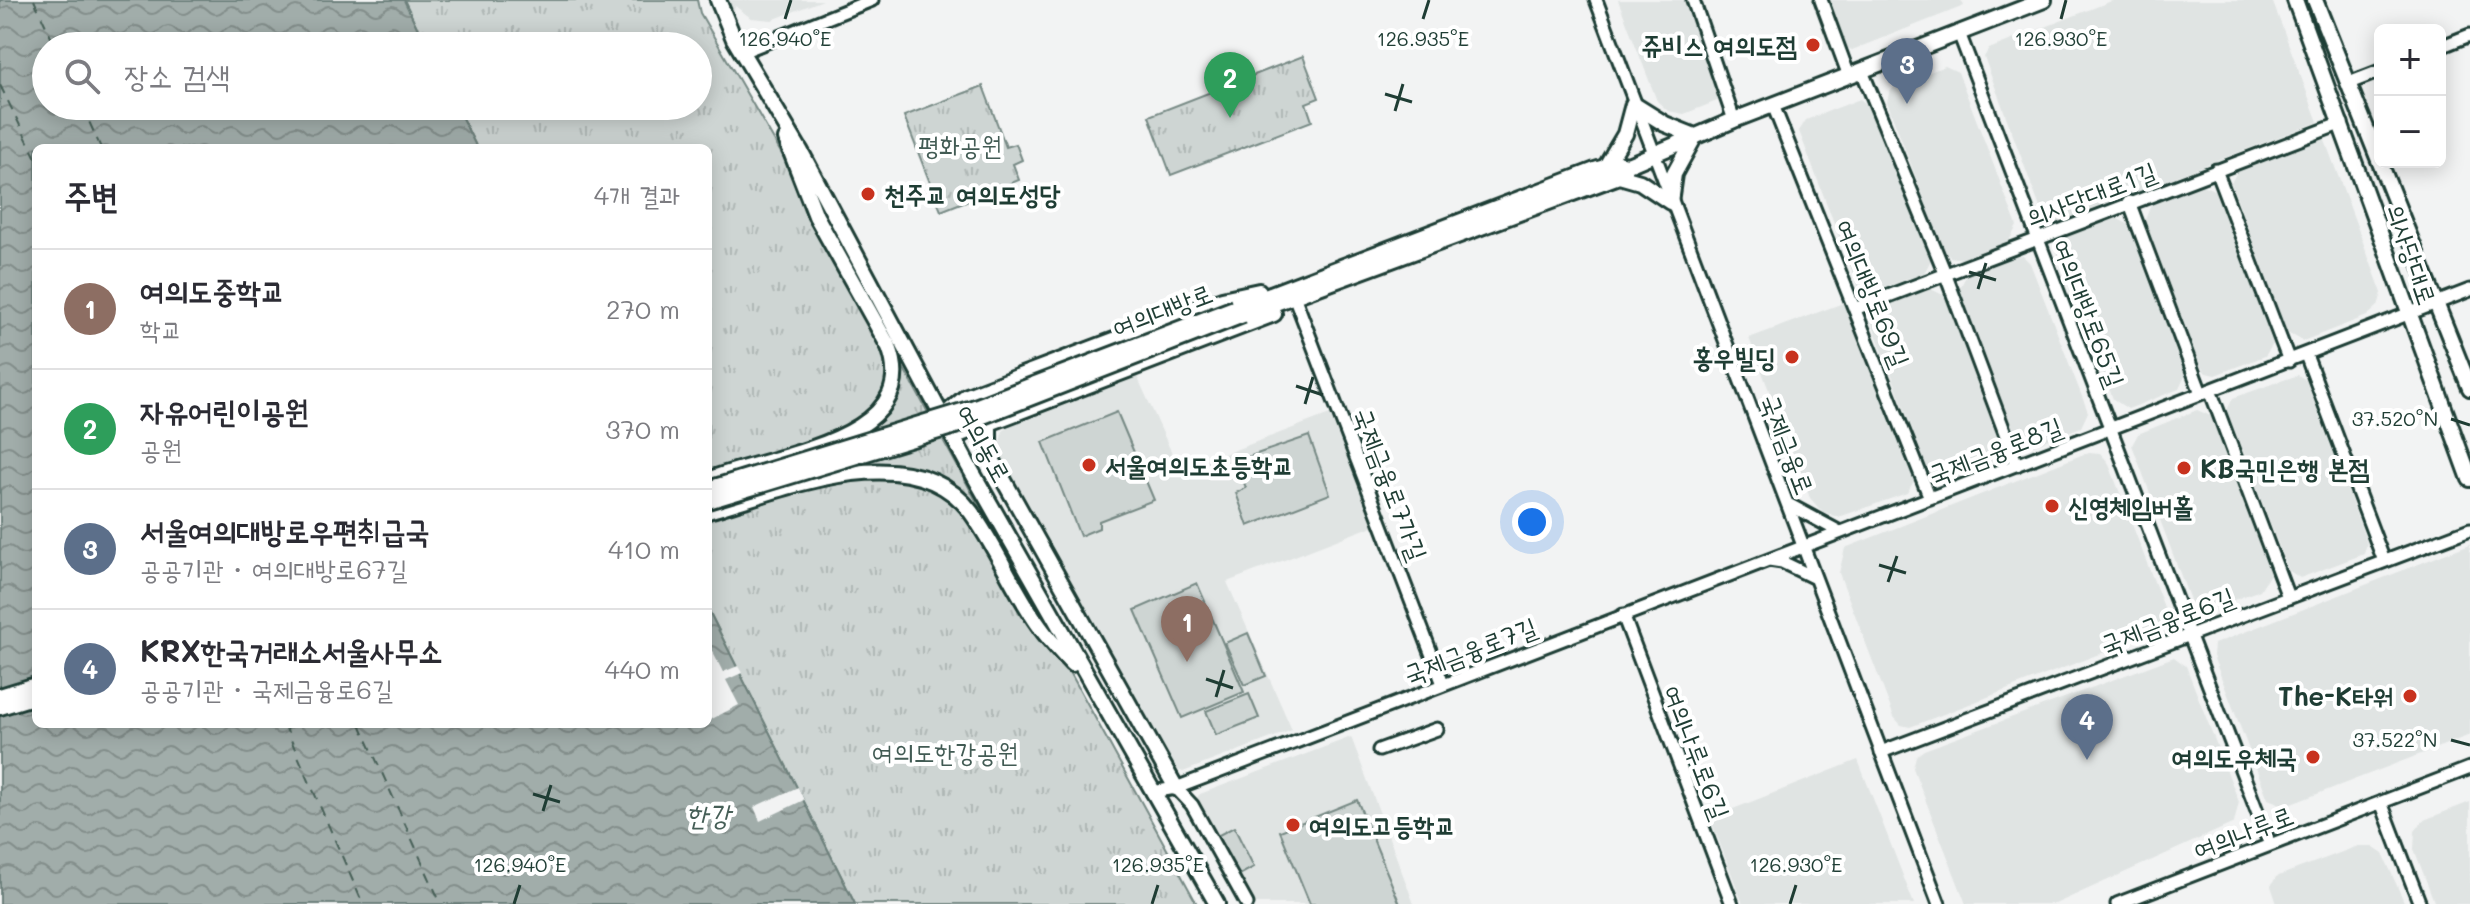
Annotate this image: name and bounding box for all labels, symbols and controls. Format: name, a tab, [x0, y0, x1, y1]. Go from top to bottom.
map controls	[2374, 24, 2446, 168]
button: +	[2374, 24, 2446, 96]
text: 126.940°E	[738, 25, 832, 51]
text: 126.935°E	[1377, 25, 1469, 51]
text: 126.930°E	[2014, 25, 2108, 51]
place label: 쥬비스 여의도점	[1641, 28, 1797, 62]
search box	[32, 32, 712, 120]
marker: 쥬비스 여의도점	[1804, 36, 1822, 54]
pin: 3	[1881, 38, 1933, 104]
pin: 2	[1204, 52, 1256, 118]
icon: search	[60, 54, 104, 98]
text: 장소 검색	[124, 55, 230, 95]
button: −	[2374, 96, 2446, 168]
park label: 평화공원	[918, 128, 1002, 162]
street label: 의사당대로1길	[2021, 154, 2161, 234]
text: 주변	[64, 172, 119, 217]
place label: 천주교 여의도성당	[884, 177, 1061, 211]
text: 4개 결과	[594, 178, 680, 212]
marker: 천주교 여의도성당	[859, 185, 877, 203]
street label: 의사당대로	[2379, 199, 2445, 309]
street label: 여의대방로69길	[1828, 214, 1918, 372]
street label: 여의대방로65길	[2045, 234, 2133, 392]
text: 여의도중학교	[140, 270, 285, 310]
street label: 여의대방로	[1107, 275, 1217, 345]
text: 1	[84, 292, 96, 326]
text: 270 m	[606, 292, 680, 326]
text: 학교	[140, 312, 182, 346]
place label: 홍우빌딩	[1692, 340, 1776, 374]
marker: 홍우빌딩	[1783, 348, 1801, 366]
street label: 국제금융로	[1753, 389, 1823, 499]
text: 자유어린이공원	[140, 390, 309, 430]
street label: 여의동로	[949, 398, 1019, 488]
street label: 국제금융로7가길	[1346, 403, 1436, 565]
text: 37.520°N	[2352, 405, 2438, 431]
street label: 국제금융로8길	[1923, 409, 2067, 491]
text: 2	[83, 412, 97, 446]
text: 370 m	[605, 412, 680, 446]
text: 공원	[140, 432, 182, 466]
place label: 서울여의도초등학교	[1105, 448, 1293, 482]
place label: KB국민은행 본점	[2200, 451, 2370, 485]
marker: 서울여의도초등학교	[1080, 456, 1098, 474]
marker: KB국민은행 본점	[2175, 459, 2193, 477]
place label: 신영체임버홀	[2068, 489, 2194, 523]
marker: 신영체임버홀	[2043, 497, 2061, 515]
your location	[1512, 502, 1552, 542]
text: 서울여의대방로우편취급국	[140, 510, 430, 550]
text: 3	[82, 532, 98, 566]
text: 410 m	[608, 532, 680, 566]
text: 공공기관 · 여의대방로67길	[140, 552, 407, 586]
street label: 국제금융로6길	[2095, 579, 2239, 661]
pin: 1	[1161, 596, 1213, 662]
street label: 국제금융로7길	[1399, 609, 1542, 691]
text: KRX한국거래소서울사무소	[140, 630, 442, 670]
text: 4	[82, 652, 98, 686]
text: 440 m	[604, 652, 680, 686]
text: 공공기관 · 국제금융로6길	[140, 672, 393, 706]
place label: The-K타워	[2278, 679, 2394, 713]
street label: 여의나루로6길	[1656, 680, 1738, 824]
marker: The-K타워	[2401, 687, 2419, 705]
pin: 4	[2061, 694, 2113, 760]
text: 37.522°N	[2352, 726, 2438, 752]
park label: 여의도한강공원	[872, 735, 1018, 769]
place label: 여의도우체국	[2171, 740, 2297, 774]
marker: 여의도우체국	[2304, 748, 2322, 766]
water label: 한강	[685, 796, 734, 832]
street label: 여의나루로	[2188, 797, 2298, 867]
place label: 여의도고등학교	[1309, 808, 1455, 842]
marker: 여의도고등학교	[1284, 816, 1302, 834]
text: 126.940°E	[473, 851, 567, 877]
text: 126.935°E	[1112, 851, 1204, 877]
text: 126.930°E	[1749, 851, 1843, 877]

